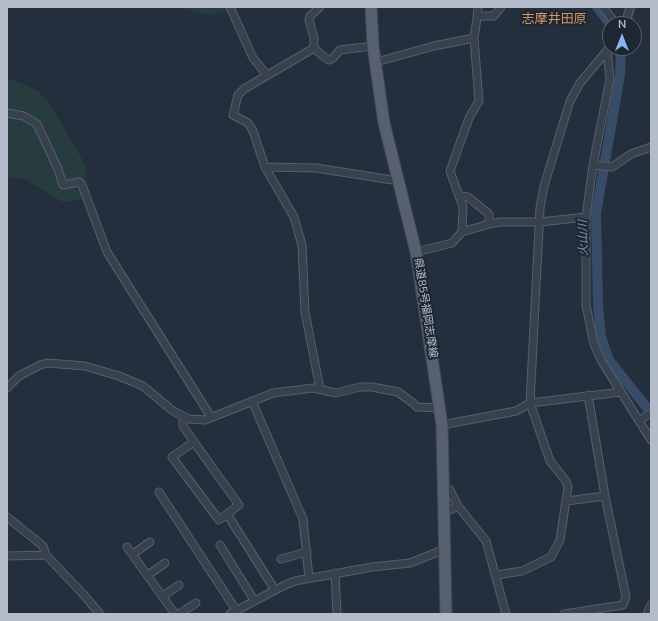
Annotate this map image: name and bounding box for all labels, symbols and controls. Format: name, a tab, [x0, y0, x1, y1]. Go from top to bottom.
district label: 志摩井田原	[522, 12, 586, 28]
north arrow	[602, 16, 642, 56]
text: N	[618, 17, 626, 32]
water label: 火山川	[576, 220, 592, 256]
street label: 県道85号福岡志摩線	[411, 257, 439, 359]

